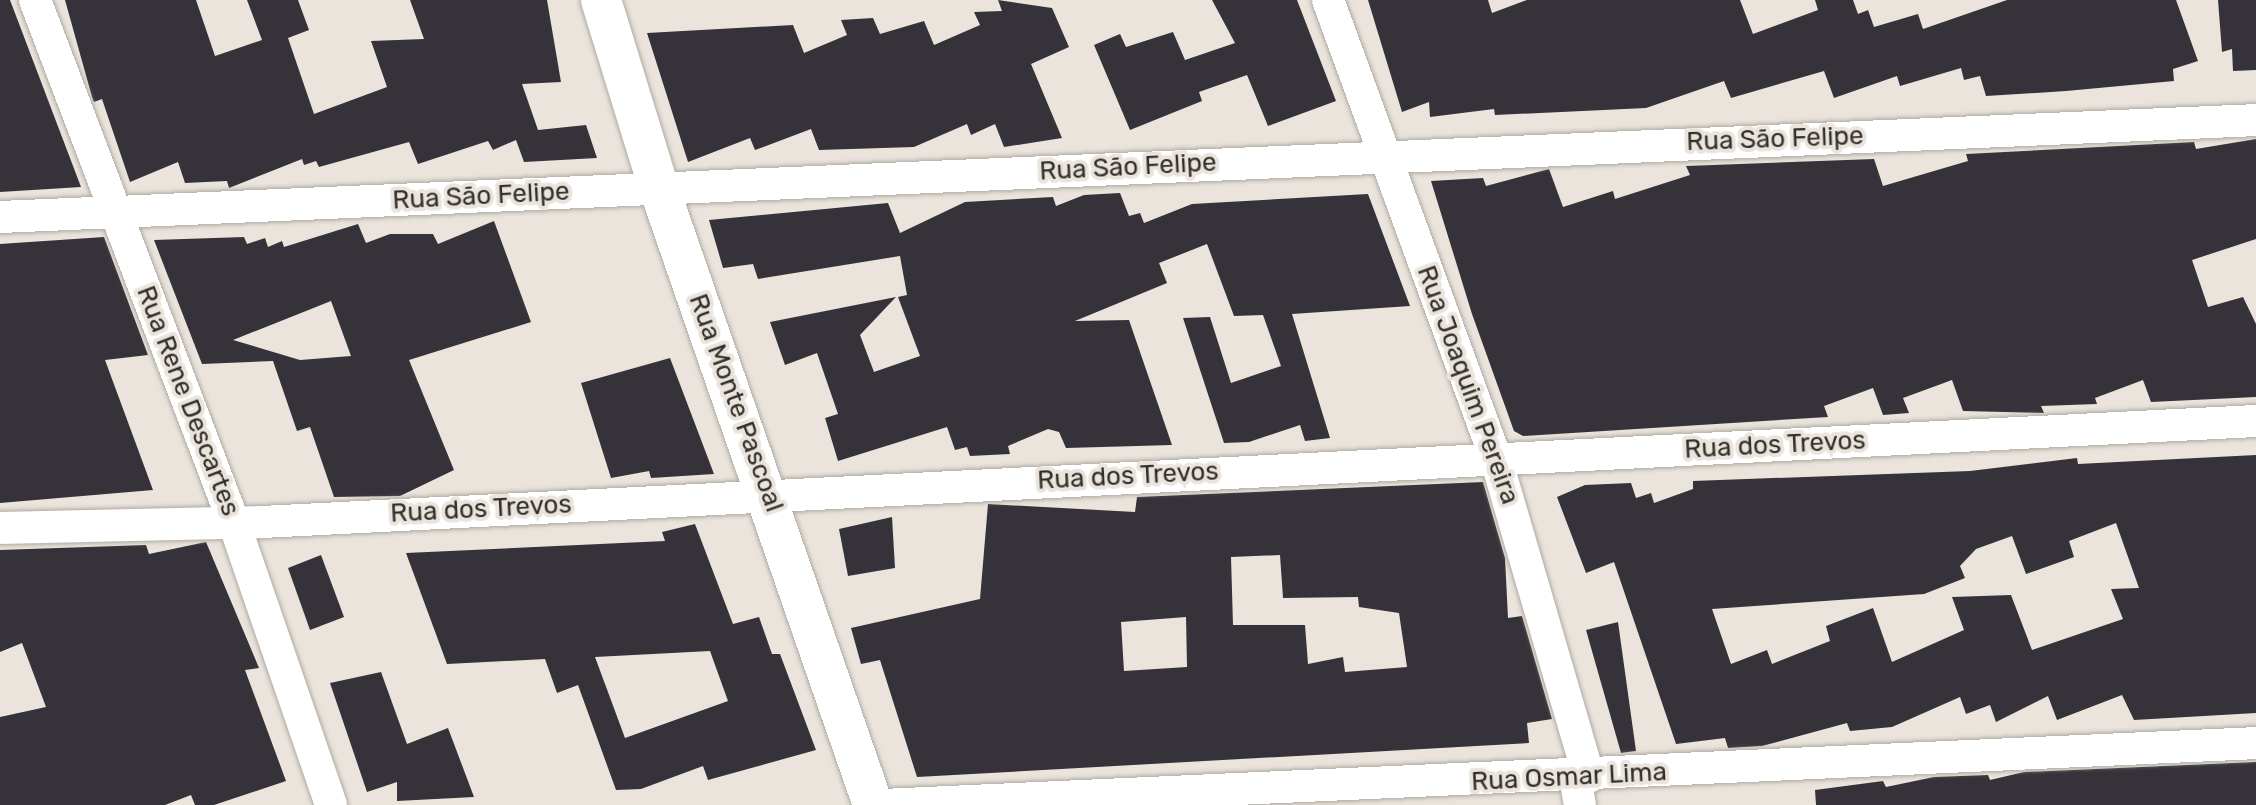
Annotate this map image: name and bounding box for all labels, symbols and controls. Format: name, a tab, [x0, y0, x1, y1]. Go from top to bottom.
street label: Rua São Felipe	[1686, 120, 1864, 158]
street label: Rua São Felipe	[1039, 147, 1217, 187]
street label: Rua São Felipe	[392, 176, 570, 216]
street label: Rua Joaquim Pereira	[1410, 261, 1526, 509]
street label: Rua Rene Descartes	[130, 282, 246, 520]
street label: Rua Monte Pascoal	[682, 290, 790, 516]
street label: Rua dos Trevos	[1683, 425, 1867, 465]
street label: Rua dos Trevos	[1036, 456, 1220, 496]
street label: Rua dos Trevos	[389, 489, 573, 529]
street label: Rua Osmar Lima	[1470, 756, 1668, 798]

